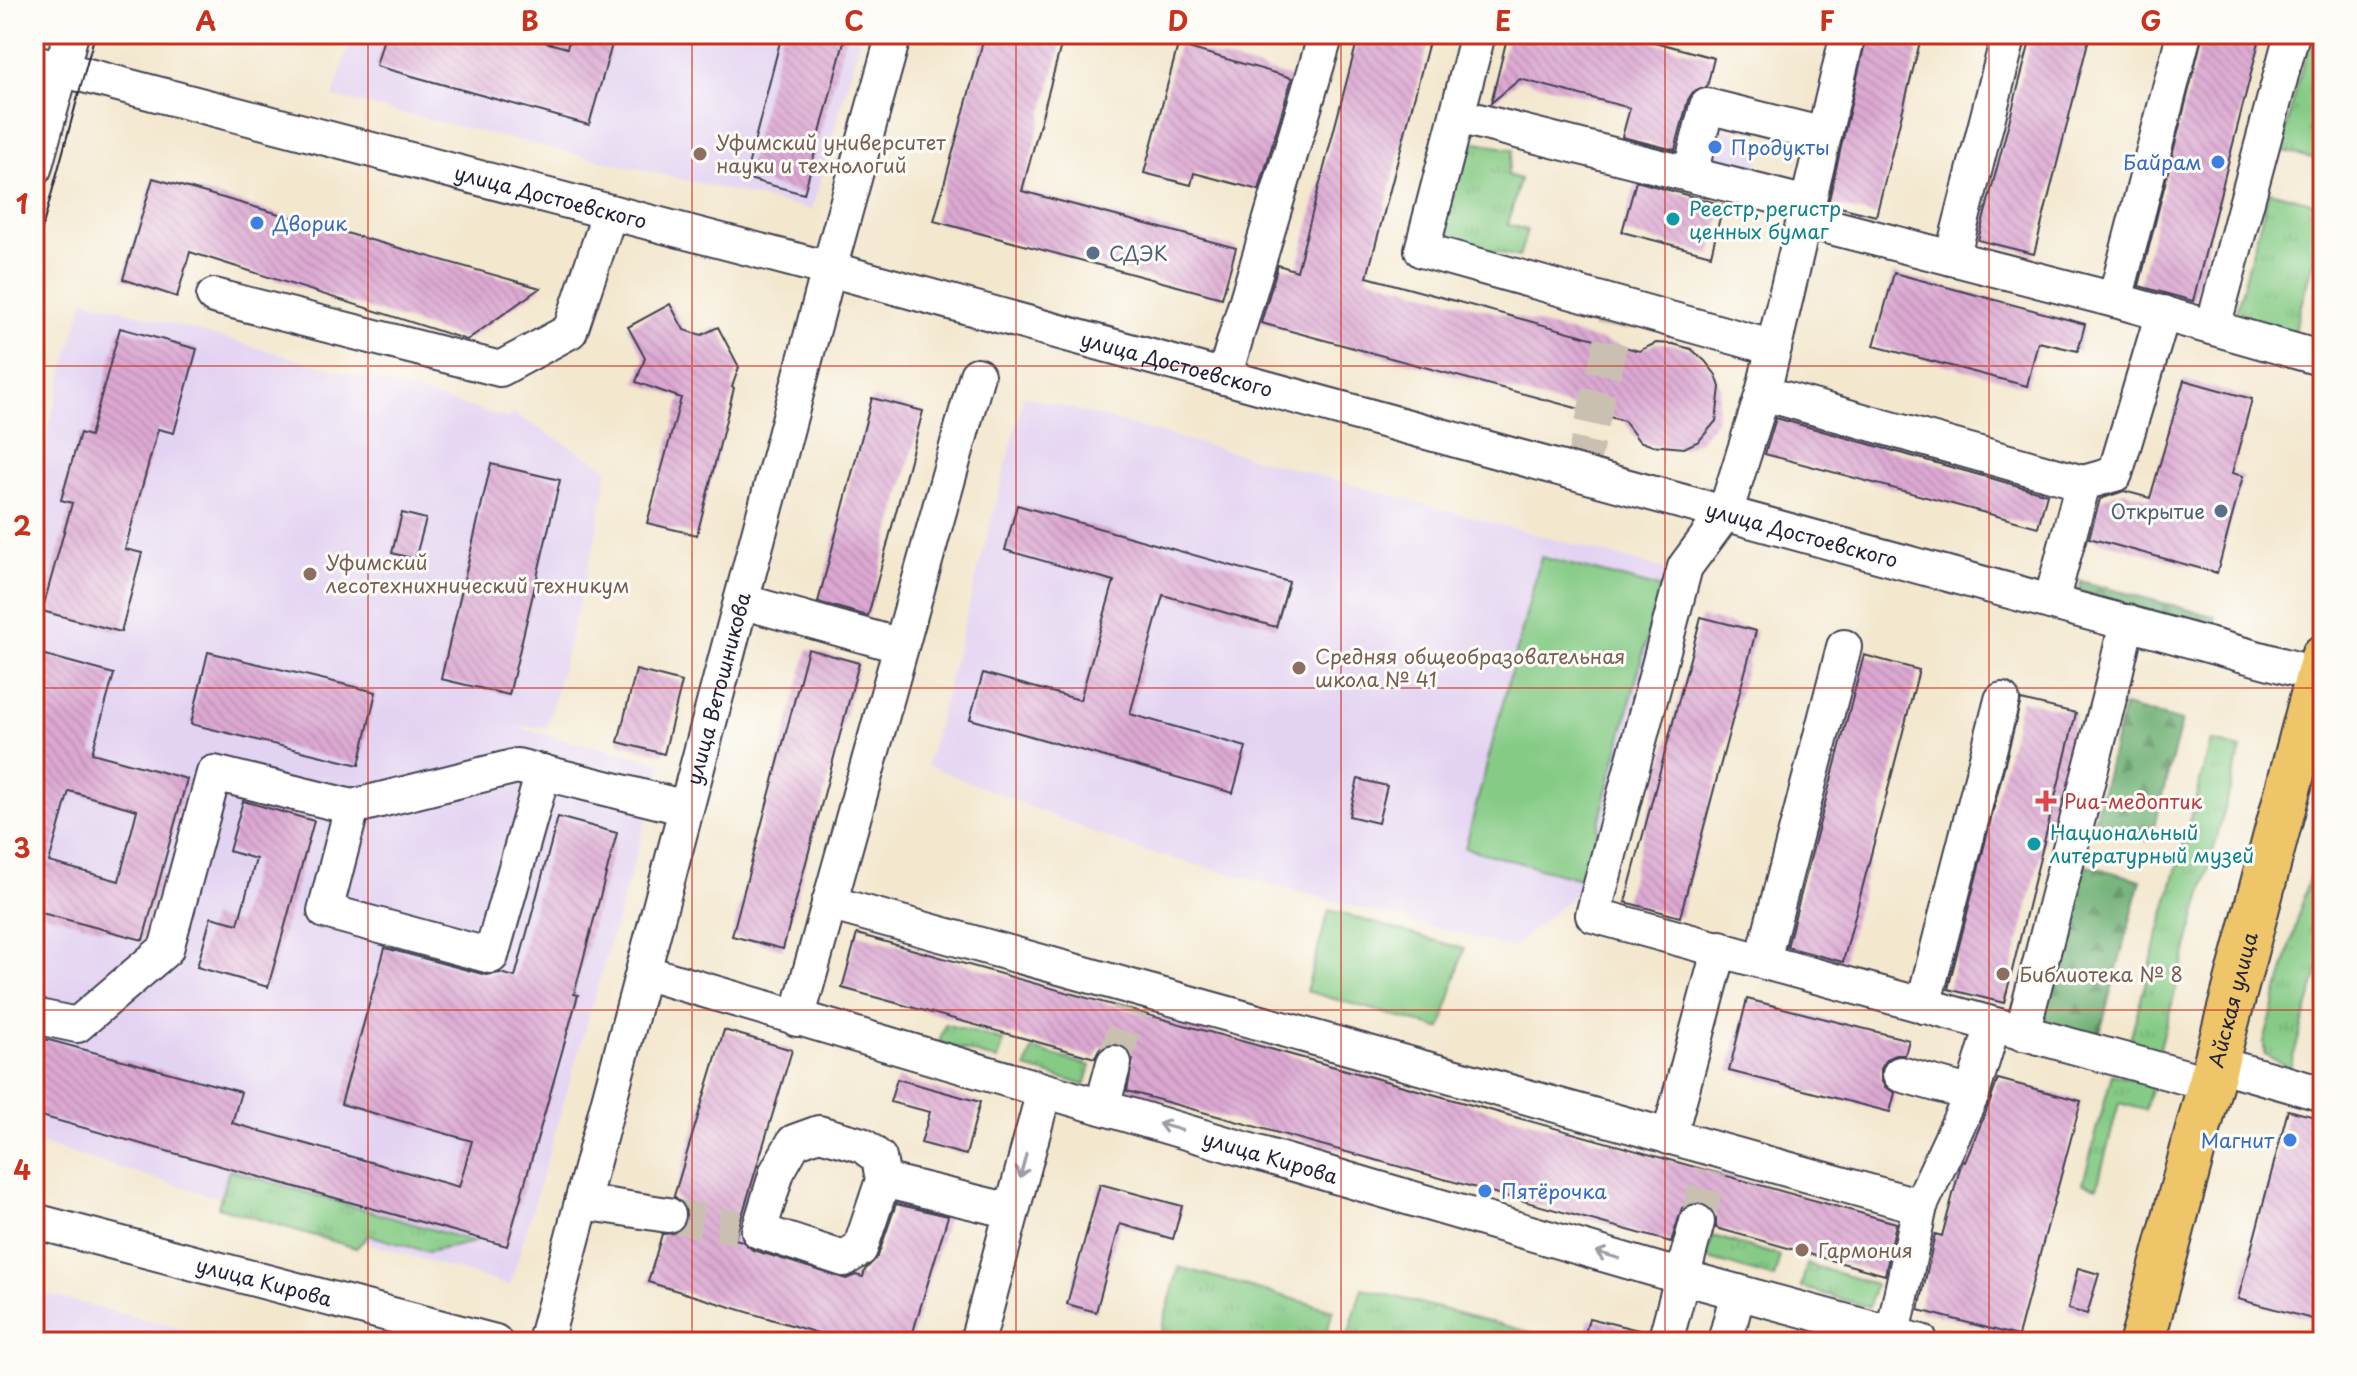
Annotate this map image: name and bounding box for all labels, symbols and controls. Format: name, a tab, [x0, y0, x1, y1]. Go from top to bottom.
text: A	[196, 1, 216, 40]
text: B	[521, 1, 539, 40]
text: C	[844, 1, 864, 40]
text: D	[1168, 1, 1188, 40]
text: E	[1495, 1, 1511, 40]
text: F	[1819, 1, 1835, 40]
text: G	[2140, 1, 2162, 40]
place label: Уфимский университет науки и технологий	[716, 127, 946, 180]
place label: Продукты	[1731, 132, 1830, 162]
marker: Продукты	[1706, 138, 1724, 156]
marker: Уфимский университет науки и технологий	[691, 145, 709, 163]
place label: Байрам	[2123, 147, 2202, 177]
marker: Байрам	[2209, 153, 2227, 171]
street label: улица Достоевского	[451, 157, 650, 236]
text: 1	[16, 184, 28, 223]
place label: Реестр, регистр ценных бумаг	[1689, 193, 1841, 246]
place label: Дворик	[272, 208, 347, 238]
marker: Реестр, регистр ценных бумаг	[1664, 210, 1682, 228]
marker: Дворик	[248, 214, 266, 232]
place label: СДЭК	[1109, 238, 1168, 268]
marker: СДЭК	[1084, 244, 1102, 262]
street label: улица Достоевского	[1077, 323, 1276, 404]
street label: улица Достоевского	[1703, 494, 1901, 575]
place label: Открытие	[2111, 496, 2205, 526]
marker: Открытие	[2212, 502, 2230, 520]
text: 2	[13, 506, 31, 545]
place label: Уфимский лесотехнихнический техникум	[325, 547, 629, 600]
marker: Уфимский лесотехнихнический техникум	[301, 565, 319, 583]
street label: улица Ветошникова	[678, 588, 758, 788]
place label: Средняя общеобразовательная школа № 41	[1315, 641, 1625, 694]
marker: Средняя общеобразовательная школа № 41	[1290, 659, 1308, 677]
place label: Риа-медоптик	[2064, 786, 2203, 816]
marker: Риа-медоптик	[2035, 790, 2057, 812]
place label: Национальный литературный музей	[2049, 817, 2254, 870]
text: 3	[13, 828, 31, 867]
marker: Национальный литературный музей	[2025, 835, 2043, 853]
street label: Айская улица	[2200, 928, 2265, 1071]
place label: Библиотека № 8	[2019, 959, 2183, 989]
marker: Библиотека № 8	[1994, 965, 2012, 983]
one-way arrow	[1157, 1119, 1183, 1134]
street label: улица Кирова	[1199, 1123, 1342, 1191]
place label: Магнит	[2201, 1125, 2275, 1155]
marker: Магнит	[2281, 1131, 2299, 1149]
text: 4	[13, 1150, 31, 1189]
one-way arrow	[1015, 1153, 1030, 1179]
place label: Пятёрочка	[1501, 1176, 1607, 1206]
marker: Пятёрочка	[1476, 1182, 1494, 1200]
place label: Гармония	[1818, 1235, 1913, 1265]
marker: Гармония	[1793, 1241, 1811, 1259]
one-way arrow	[1595, 1247, 1621, 1262]
street label: улица Кирова	[193, 1249, 336, 1314]

